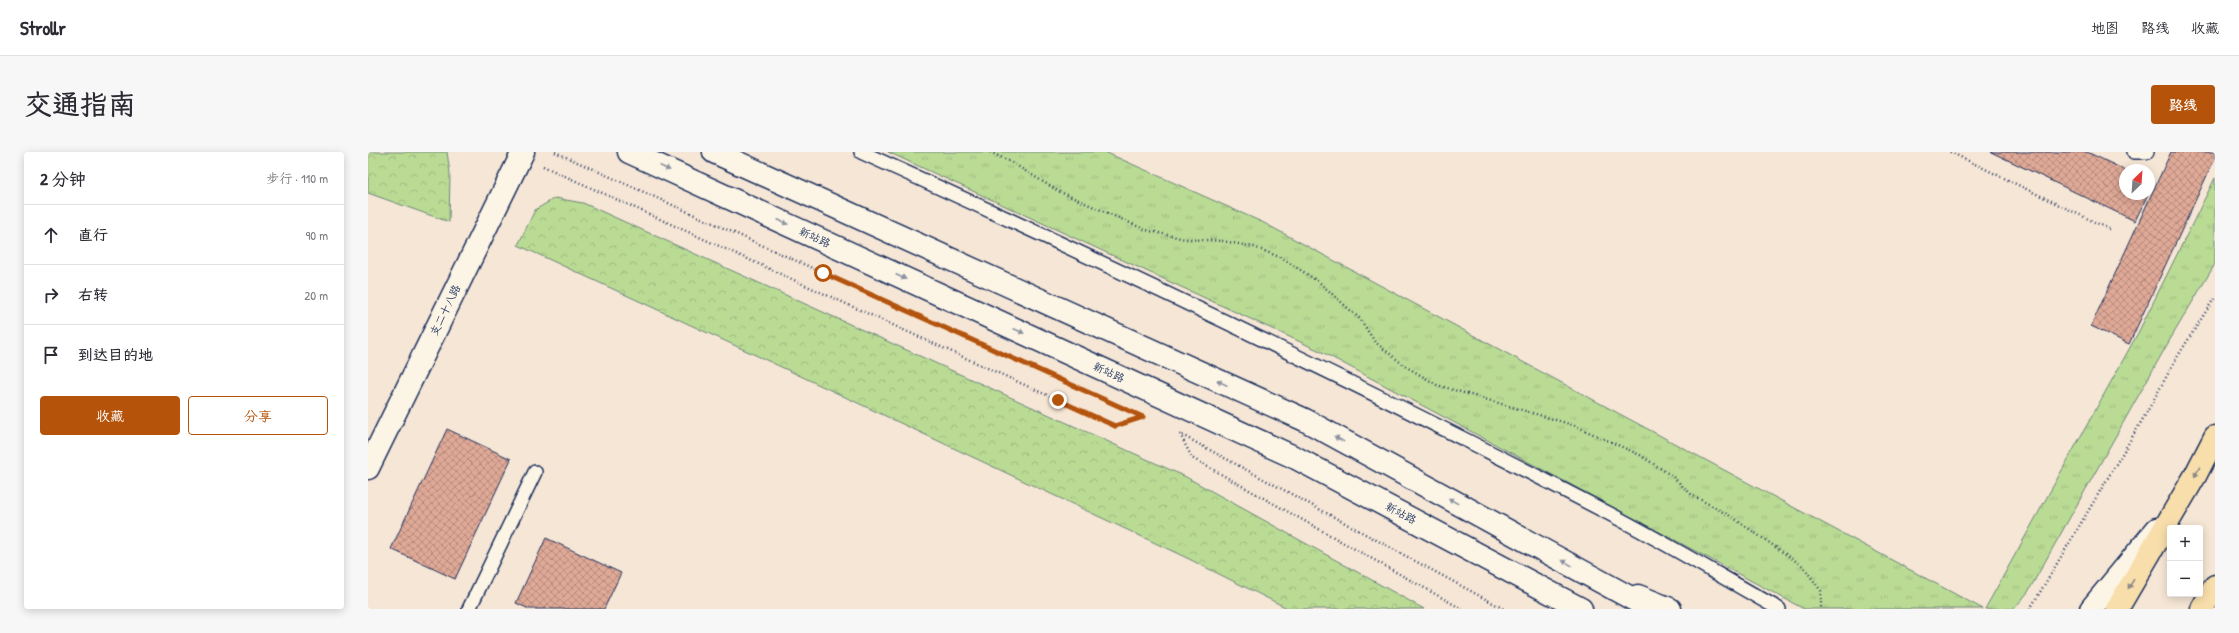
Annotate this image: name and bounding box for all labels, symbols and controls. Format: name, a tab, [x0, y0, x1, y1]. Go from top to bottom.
text: Strollr	[20, 15, 66, 41]
text: 地图	[2091, 18, 2119, 37]
text: 路线	[2141, 18, 2169, 37]
text: 收藏	[2191, 18, 2219, 37]
text: 交通指南	[24, 85, 136, 123]
button: 路线	[2151, 85, 2215, 124]
north arrow	[2119, 164, 2155, 200]
one-way arrow	[659, 165, 670, 171]
text: 2 分钟	[40, 167, 86, 190]
text: 步行 · 110 m	[266, 169, 328, 187]
one-way arrow	[777, 220, 789, 226]
icon: ahead	[40, 224, 62, 246]
text: 直行	[78, 224, 108, 245]
street label: 新站路	[797, 224, 833, 250]
text: 90 m	[306, 226, 328, 244]
route start	[814, 264, 832, 282]
one-way arrow	[895, 274, 907, 280]
street label: 支二十八路	[427, 282, 463, 338]
icon: right	[40, 284, 62, 306]
text: 右转	[78, 284, 108, 305]
text: 20 m	[304, 286, 328, 304]
one-way arrow	[1014, 328, 1025, 334]
icon: arrive	[40, 344, 62, 366]
text: 到达目的地	[78, 344, 153, 365]
street label: 新站路	[1091, 359, 1127, 385]
one-way arrow	[1216, 379, 1228, 386]
route end	[1049, 391, 1067, 409]
button: 收藏	[40, 396, 180, 435]
button: 分享	[188, 396, 328, 435]
one-way arrow	[1333, 435, 1345, 442]
one-way arrow	[2194, 466, 2201, 478]
one-way arrow	[1447, 498, 1459, 504]
street label: 新站路	[1383, 499, 1419, 527]
map controls	[2167, 525, 2203, 597]
button: +	[2167, 525, 2203, 561]
one-way arrow	[1561, 560, 1573, 567]
button: −	[2167, 561, 2203, 597]
one-way arrow	[2128, 578, 2135, 590]

